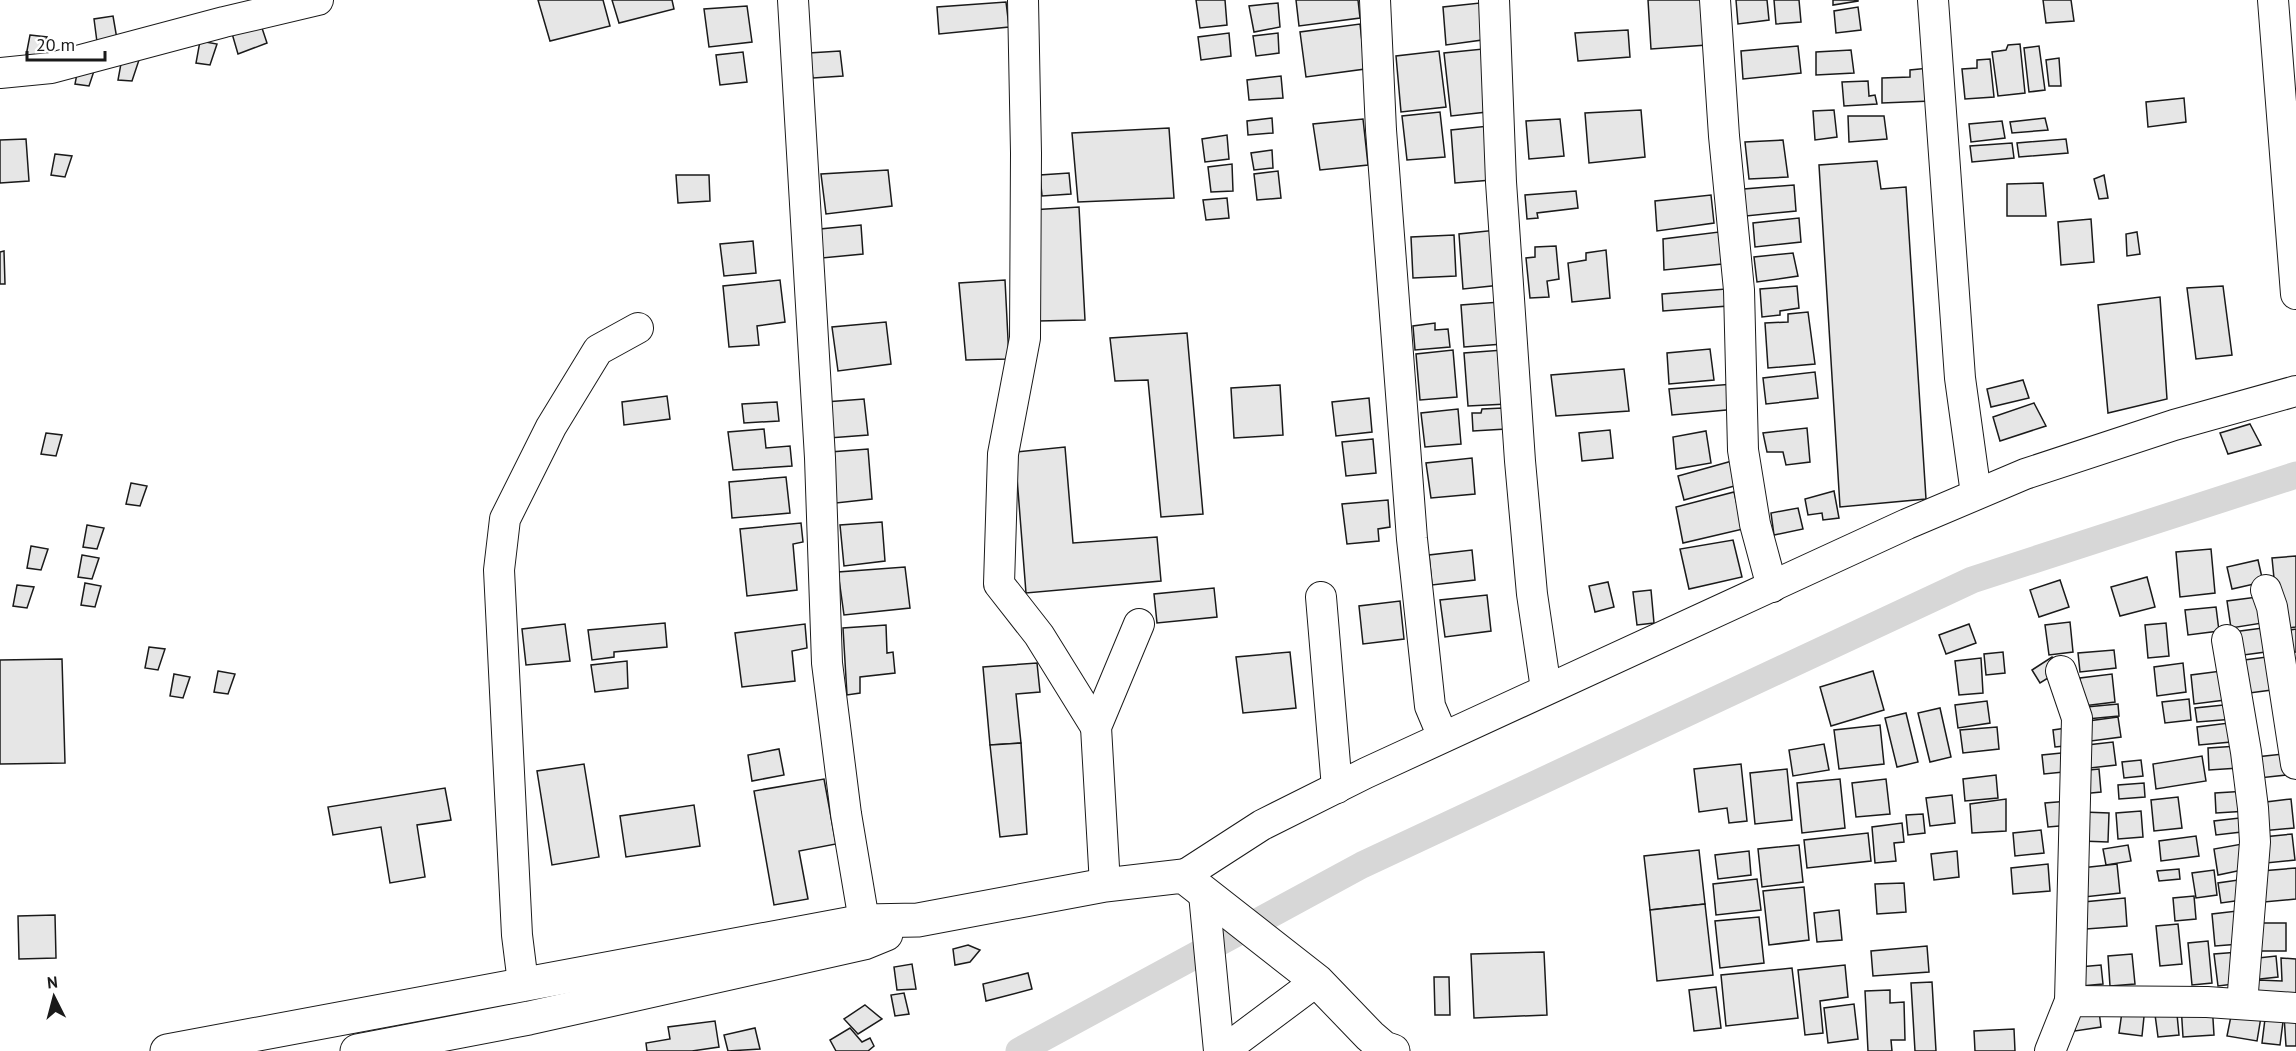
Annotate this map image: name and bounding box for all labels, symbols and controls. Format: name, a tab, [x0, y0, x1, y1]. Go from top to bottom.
scale bar	[27, 24, 105, 62]
text: 20 m	[36, 33, 75, 56]
north arrow	[24, 967, 84, 1027]
text: N	[46, 972, 59, 993]

